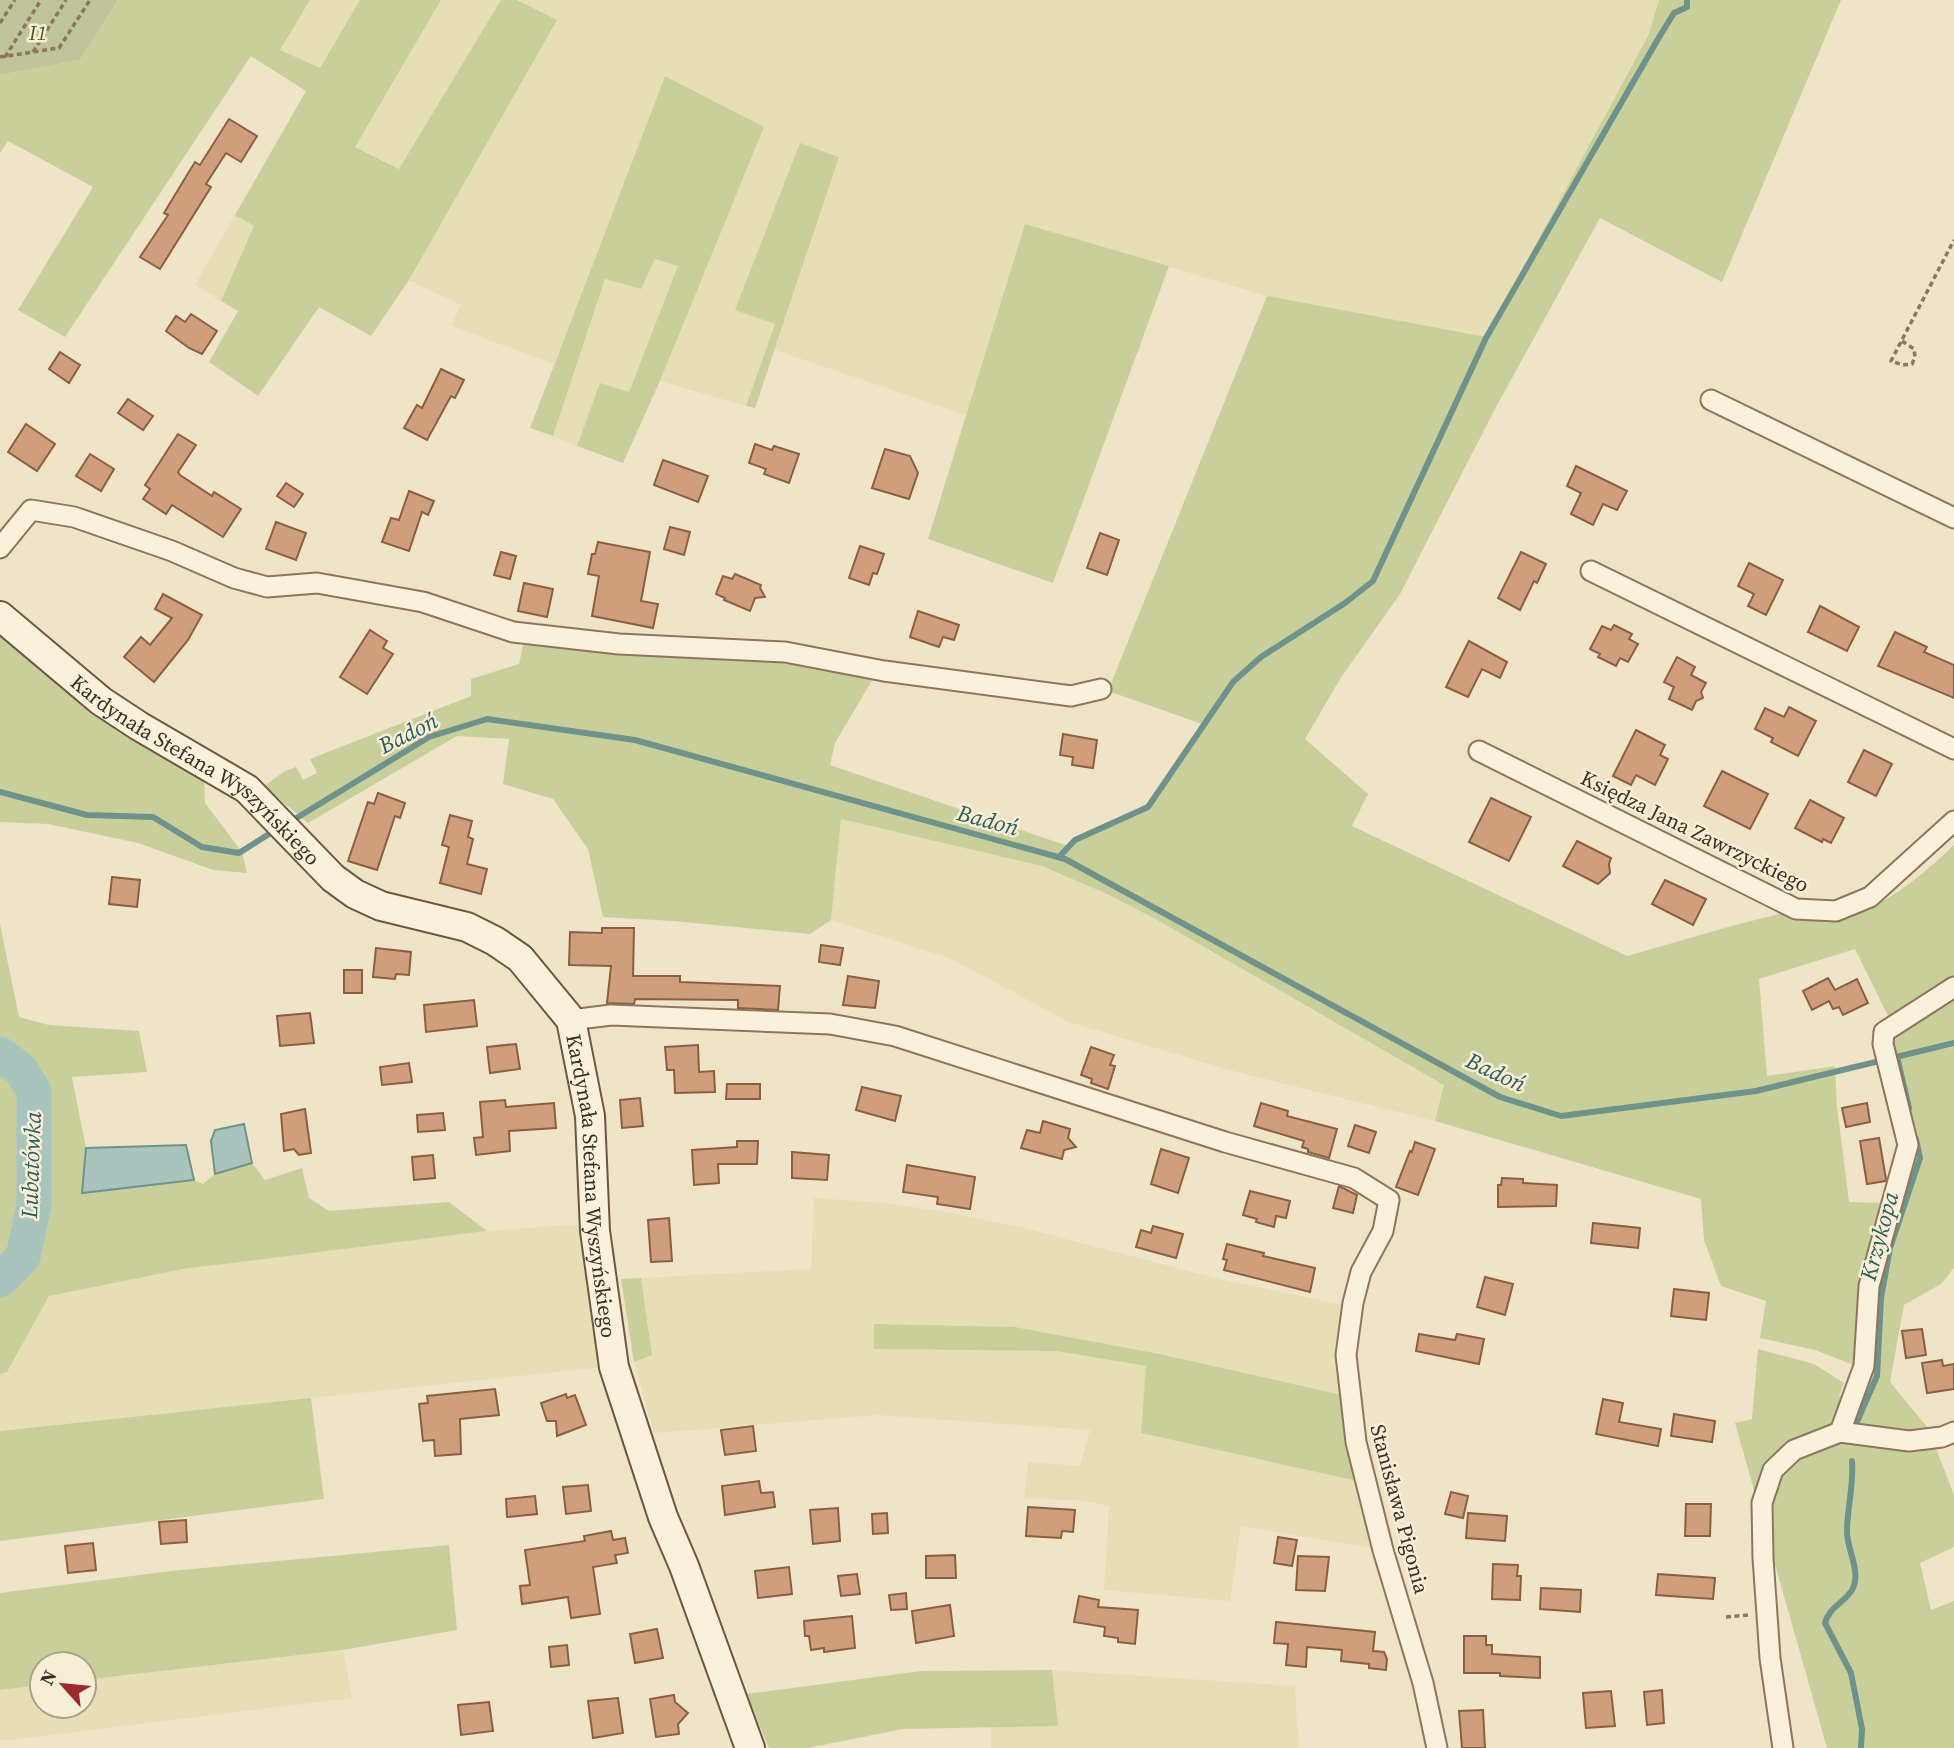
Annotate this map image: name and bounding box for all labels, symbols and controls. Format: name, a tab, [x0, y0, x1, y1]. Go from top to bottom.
park label: I1	[28, 18, 47, 47]
street label: Kardynała Stefana Wyszyńskiego	[65, 667, 327, 871]
water label: Badoń	[372, 705, 443, 762]
street label: Księdza Jana Zawrzyckiego	[1576, 763, 1814, 899]
water label: Badoń	[953, 796, 1022, 844]
street label: Kardynała Stefana Wyszyńskiego	[560, 1031, 624, 1340]
water label: Badoń	[1460, 1044, 1531, 1100]
water label: Lubatówka	[13, 1111, 49, 1220]
water label: Krzykopa	[1852, 1188, 1906, 1285]
street label: Stanisława Pigonia	[1363, 1421, 1437, 1597]
north arrow	[28, 1650, 98, 1720]
text: N	[33, 1665, 63, 1689]

